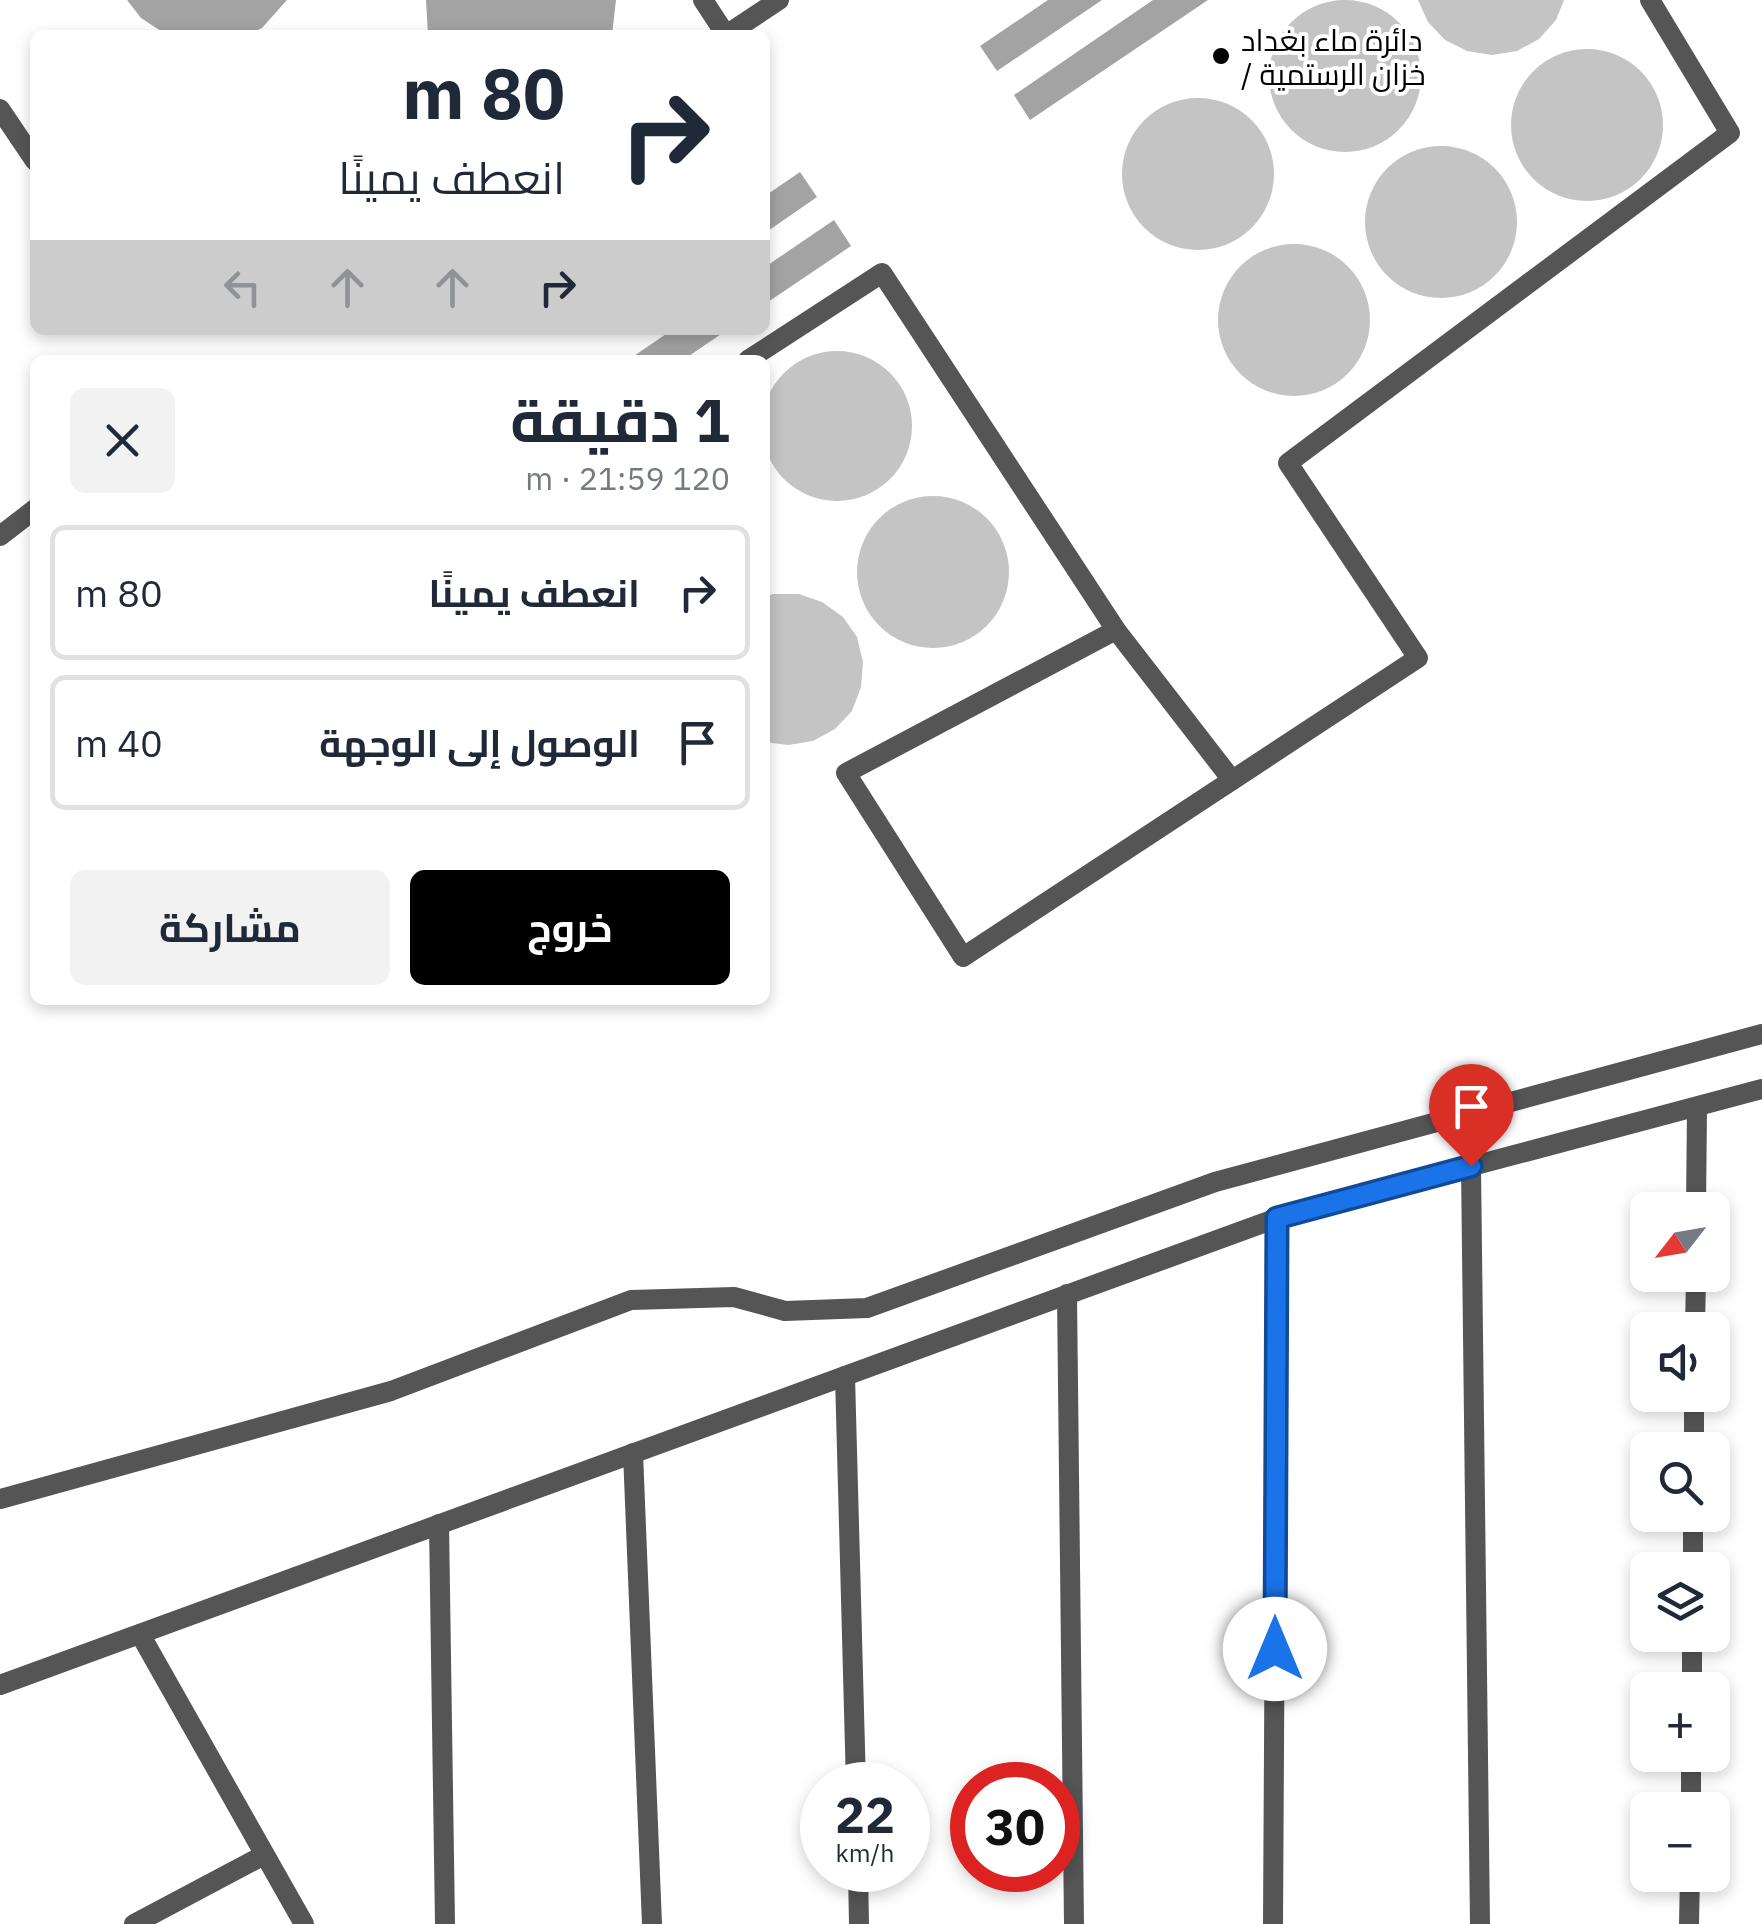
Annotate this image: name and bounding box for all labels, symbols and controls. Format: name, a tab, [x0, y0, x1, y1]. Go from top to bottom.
place label: دائرة ماء بغداد / خزان الرستمية	[1241, 20, 1426, 93]
marker: دائرة ماء بغداد / خزان الرستمية	[1210, 45, 1232, 67]
text: 80 m	[402, 47, 565, 138]
icon: right	[600, 70, 730, 200]
text: انعطف يمينًا	[338, 148, 565, 206]
icon: left	[215, 260, 270, 315]
icon: ahead	[320, 260, 375, 315]
icon: ahead	[425, 260, 480, 315]
icon: right	[530, 260, 585, 315]
text: 1 دقيقة	[510, 380, 730, 459]
button: close	[70, 388, 175, 493]
text: 120 m · 21:59	[525, 457, 730, 499]
icon: right	[670, 565, 725, 620]
text: 80 m	[75, 568, 163, 617]
text: انعطف يمينًا	[428, 568, 640, 617]
icon: arrive	[670, 715, 725, 770]
text: 40 m	[75, 718, 163, 767]
text: الوصول إلى الوجهة	[319, 718, 640, 767]
button: مشاركة	[70, 870, 390, 985]
button: خروج	[410, 870, 730, 985]
pin	[1429, 1064, 1514, 1167]
icon: arrive	[1444, 1079, 1499, 1134]
north arrow	[1630, 1192, 1730, 1292]
map controls	[1630, 1192, 1730, 1892]
button: sound	[1630, 1312, 1730, 1412]
button: search	[1630, 1432, 1730, 1532]
button: layers	[1630, 1552, 1730, 1652]
position arrow	[1223, 1597, 1327, 1701]
button: +	[1630, 1672, 1730, 1772]
speed limit sign: 30	[950, 1762, 1080, 1892]
text: 22	[835, 1782, 895, 1847]
button: −	[1630, 1792, 1730, 1892]
text: km/h	[836, 1836, 894, 1869]

